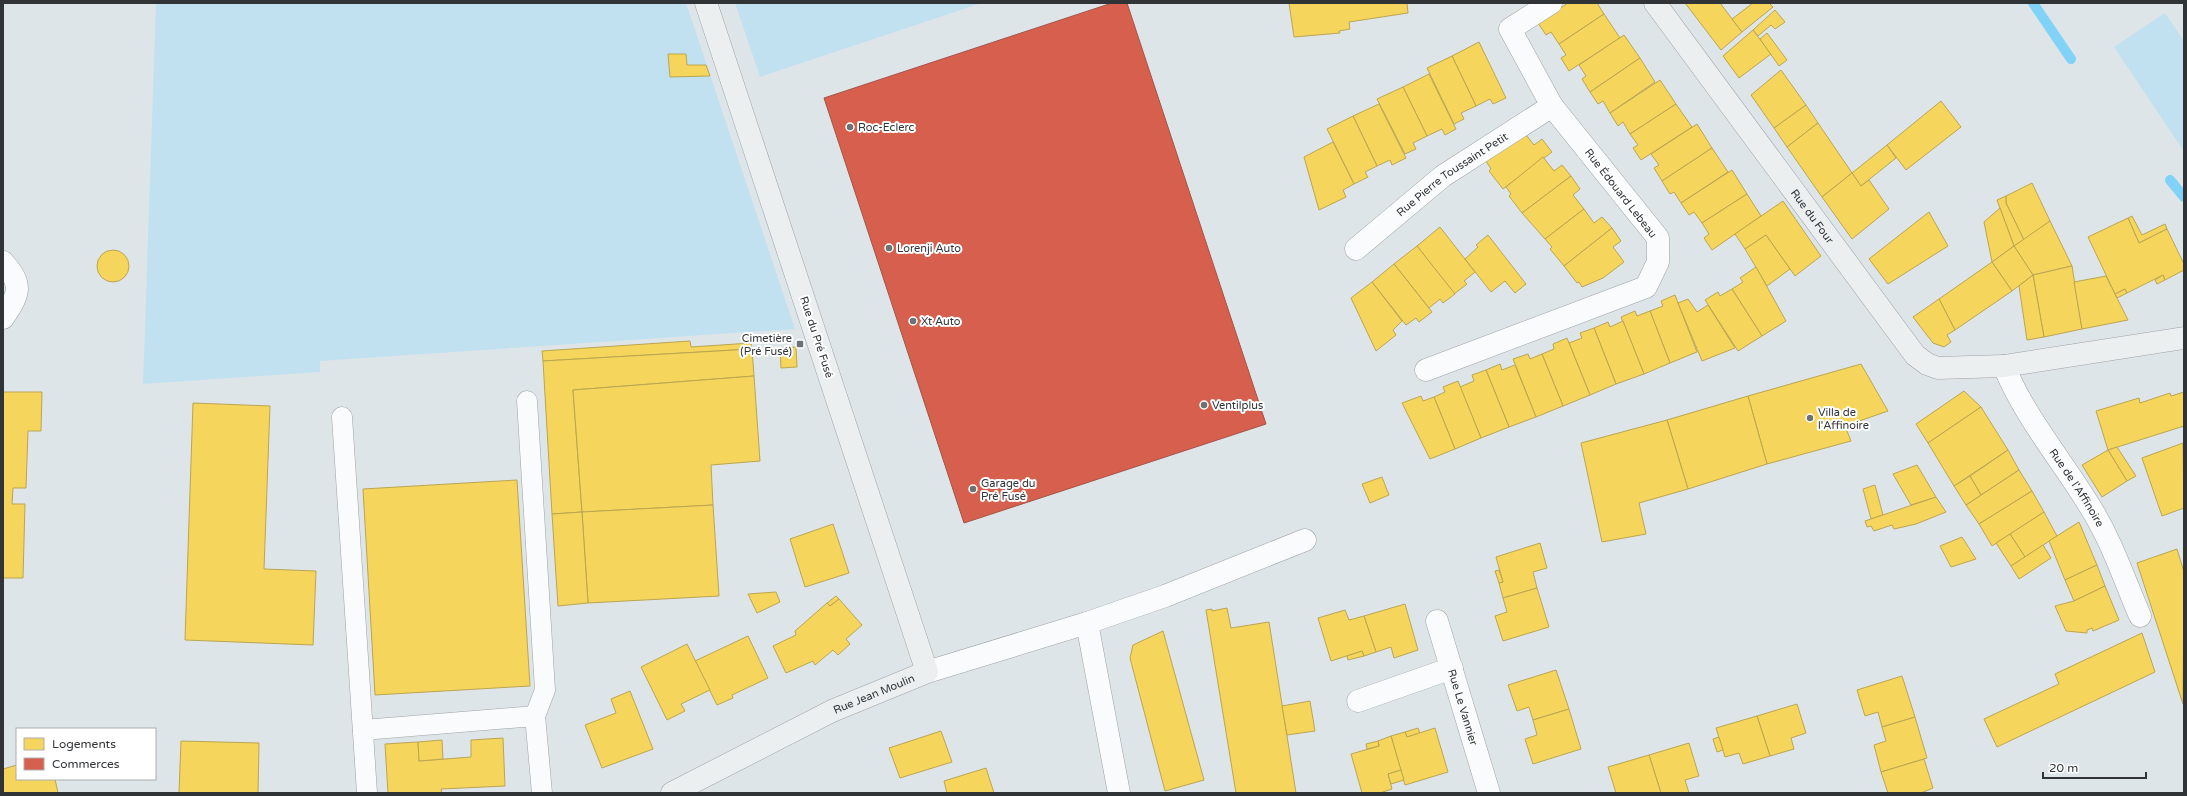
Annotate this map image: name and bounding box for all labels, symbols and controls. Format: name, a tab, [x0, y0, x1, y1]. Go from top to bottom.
place label: Roc-Eclerc	[858, 121, 914, 134]
marker: Roc-Eclerc	[845, 122, 855, 132]
street label: Rue Pierre Toussaint Petit	[1394, 130, 1510, 219]
street label: Rue Édouard Lebeau	[1582, 146, 1660, 240]
street label: Rue du Four	[1788, 187, 1837, 247]
place label: Lorenji Auto	[897, 242, 961, 255]
marker: Lorenji Auto	[884, 243, 894, 253]
street label: Rue du Pré Fusé	[797, 295, 836, 380]
place label: Xt Auto	[921, 315, 961, 328]
marker: Xt Auto	[908, 316, 918, 326]
place label: Cimetière (Pré Fusé)	[740, 332, 792, 358]
marker: Cimetière (Pré Fusé)	[795, 339, 805, 349]
place label: Ventilplus	[1212, 399, 1263, 412]
marker: Ventilplus	[1199, 400, 1209, 410]
place label: Villa de l'Affinoire	[1818, 406, 1869, 432]
marker: Villa de l'Affinoire	[1805, 413, 1815, 423]
street label: Rue de l'Affinoire	[2046, 446, 2106, 529]
place label: Garage du Pré Fusé	[981, 477, 1036, 503]
marker: Garage du Pré Fusé	[968, 484, 978, 494]
street label: Rue Le Vannier	[1445, 668, 1480, 748]
street label: Rue Jean Moulin	[831, 672, 917, 717]
legend	[16, 728, 156, 780]
text: Logements	[52, 737, 116, 751]
scale bar	[2043, 754, 2146, 780]
text: Commerces	[52, 757, 120, 771]
text: 20 m	[2049, 761, 2078, 775]

